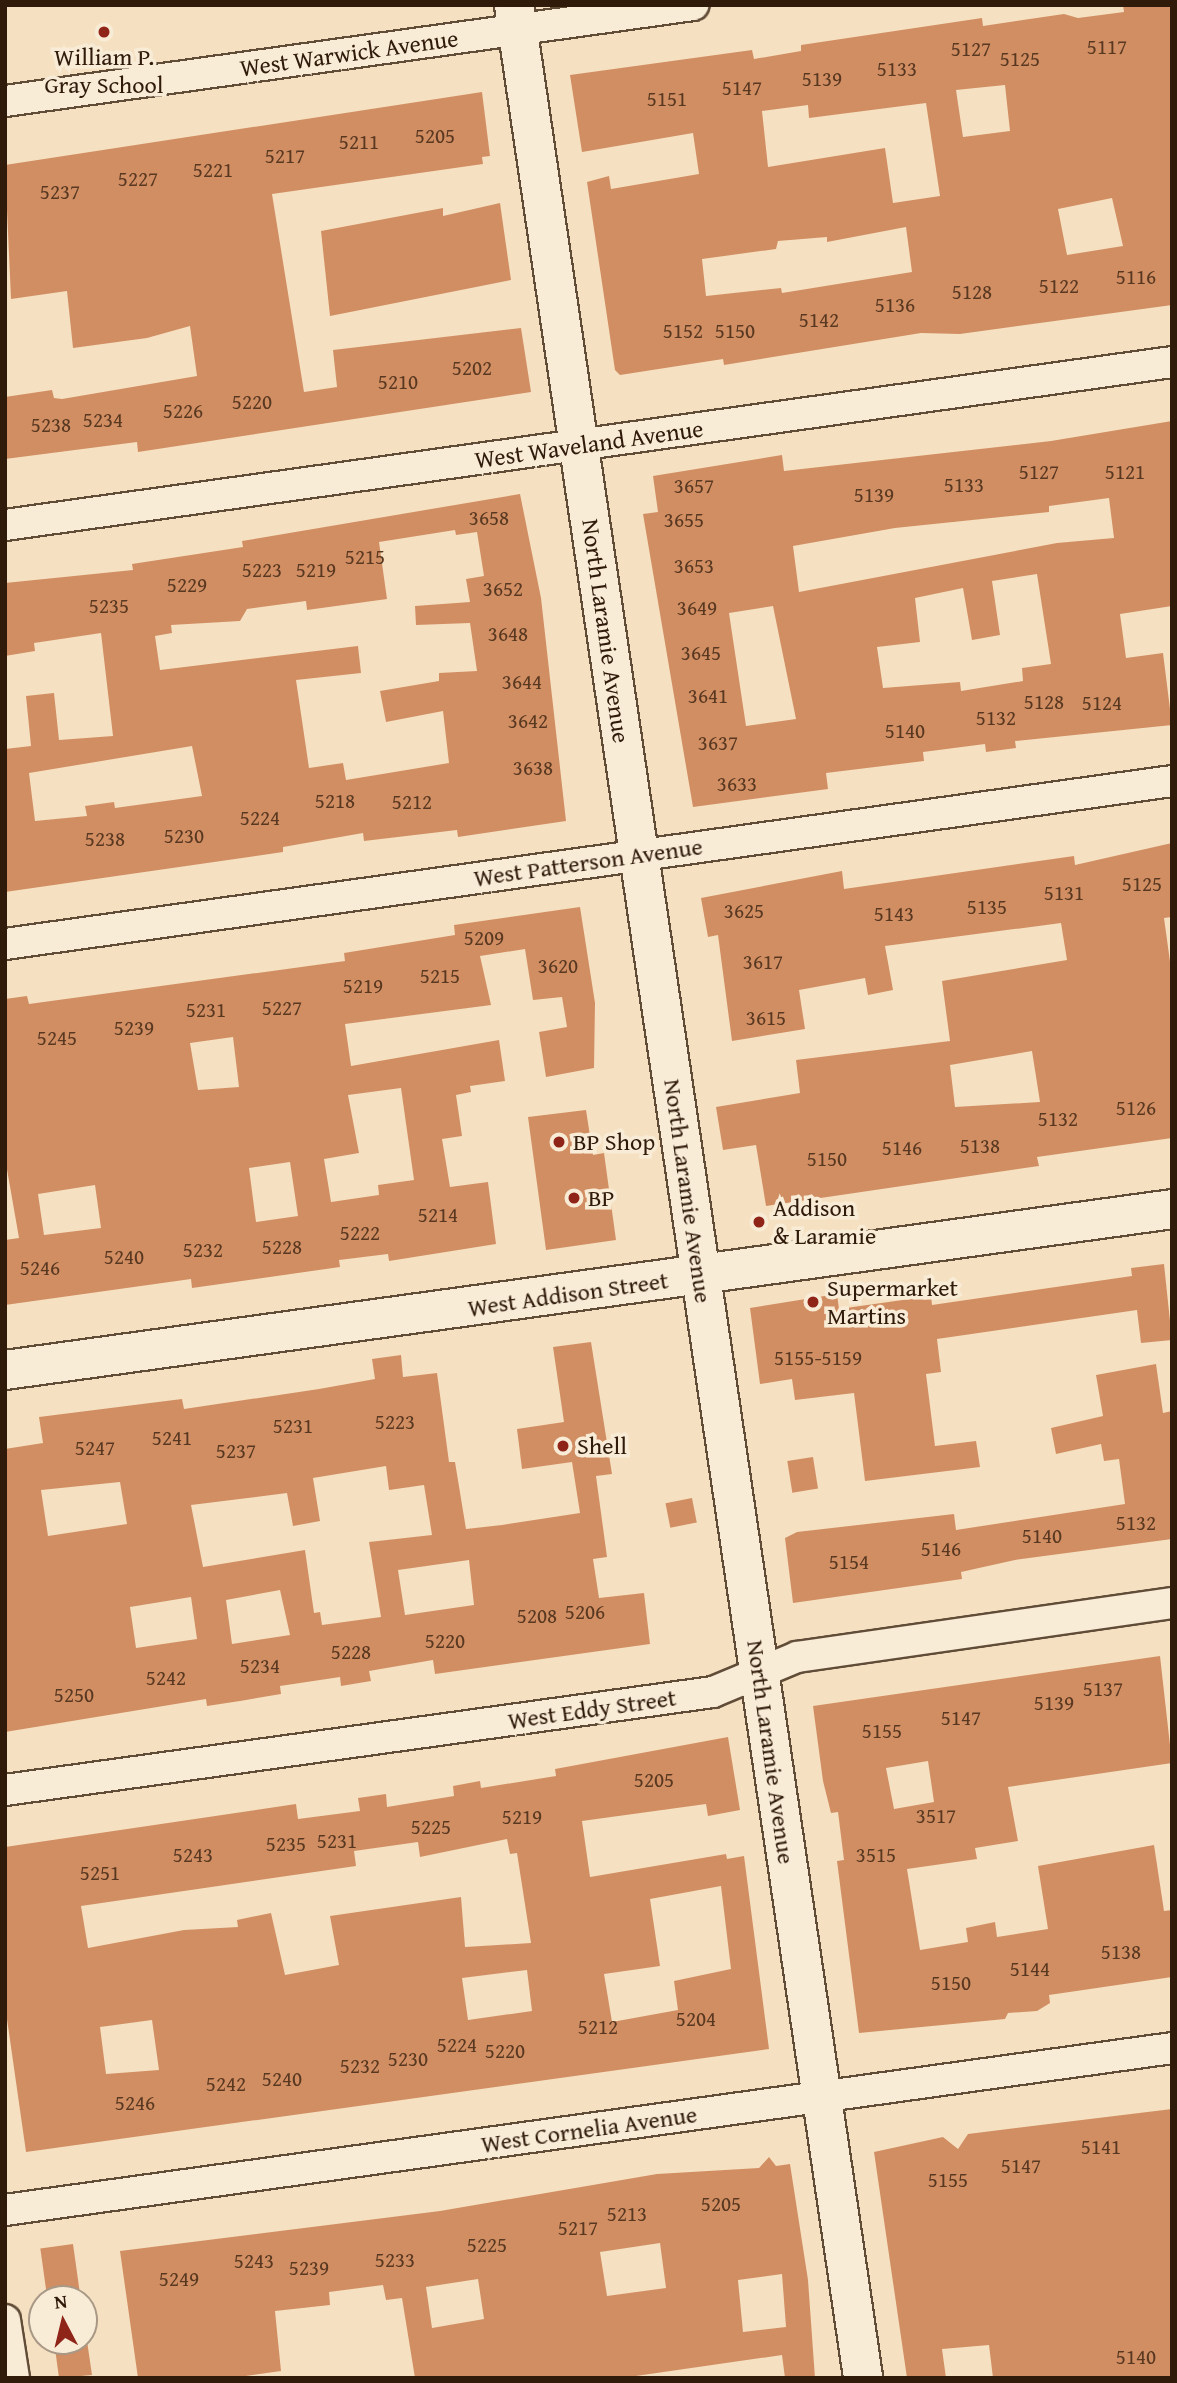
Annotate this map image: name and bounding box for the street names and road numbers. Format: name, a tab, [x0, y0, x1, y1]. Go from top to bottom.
street label: West Warwick Avenue	[238, 23, 460, 83]
street label: West Waveland Avenue	[473, 414, 705, 474]
street label: North Laramie Avenue	[576, 517, 636, 745]
street label: West Patterson Avenue	[472, 832, 704, 892]
street label: North Laramie Avenue	[658, 1077, 718, 1305]
street label: West Addison Street	[466, 1266, 670, 1322]
street label: North Laramie Avenue	[741, 1638, 801, 1866]
street label: West Eddy Street	[506, 1683, 678, 1735]
street label: West Cornelia Avenue	[479, 2100, 699, 2158]

